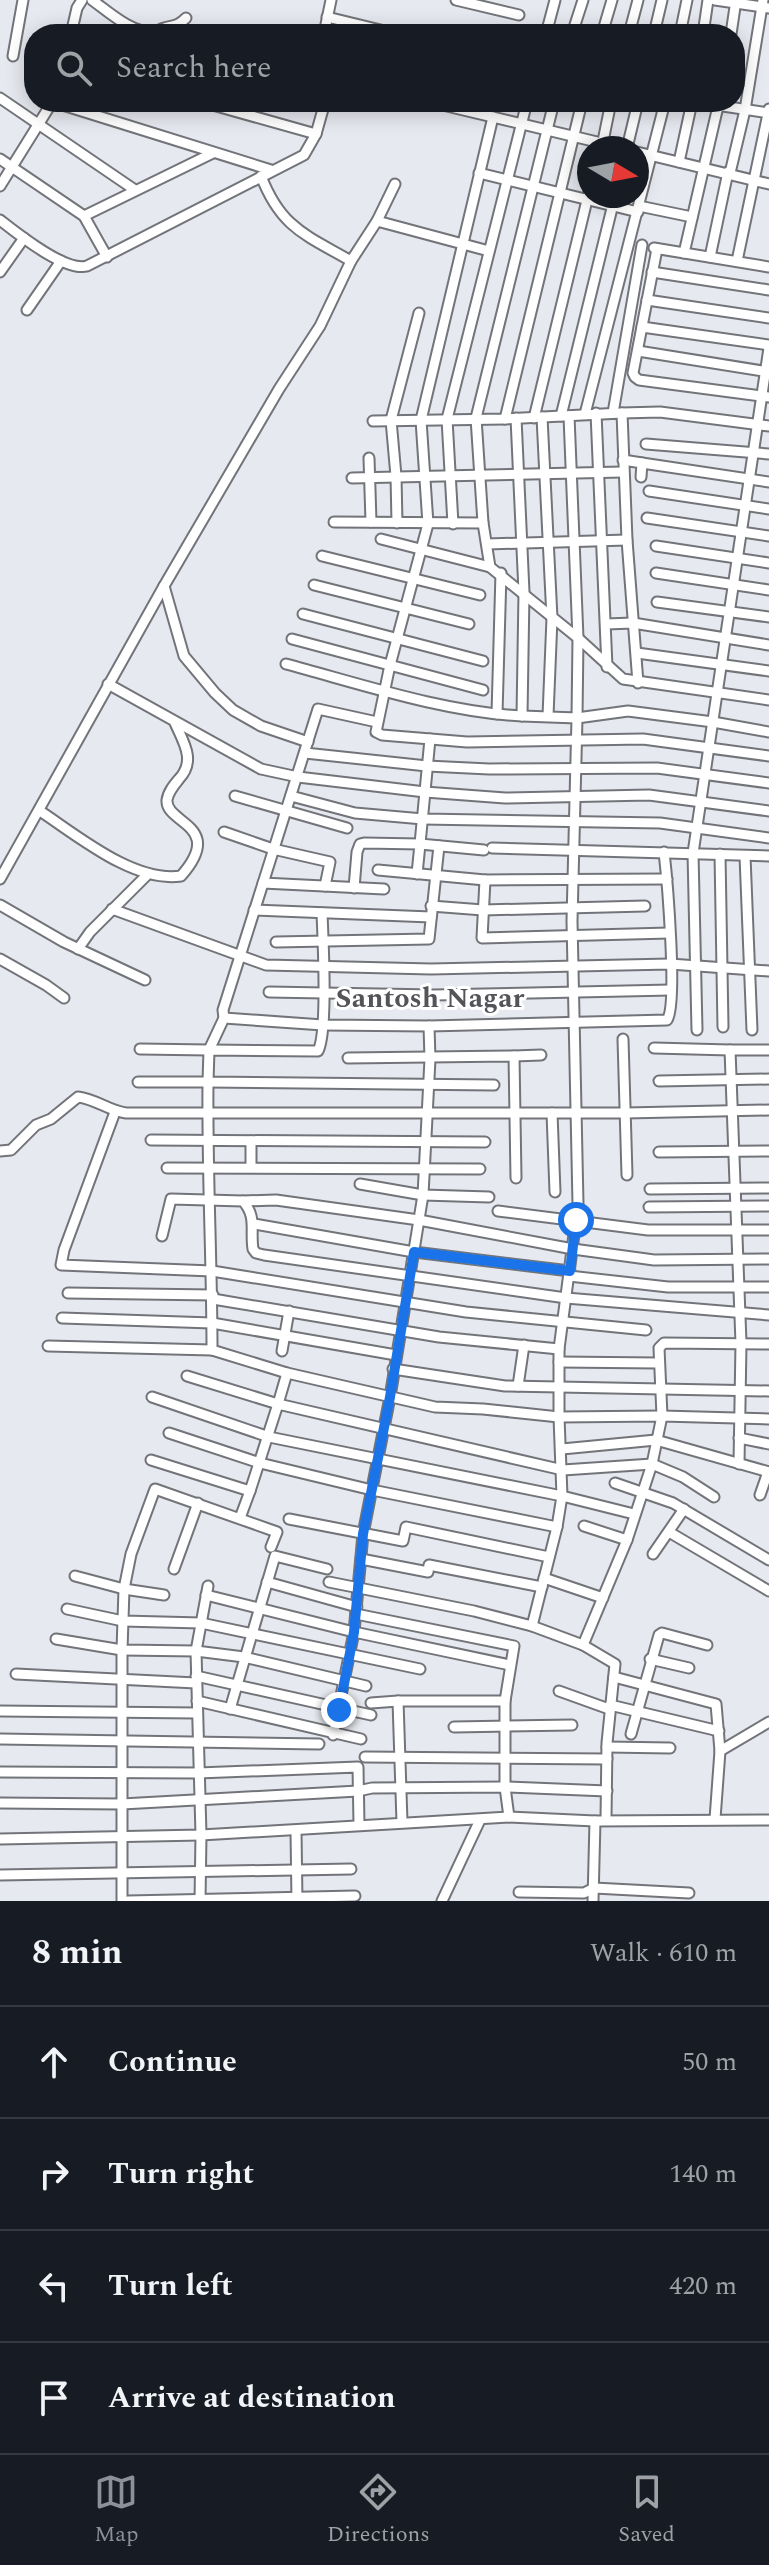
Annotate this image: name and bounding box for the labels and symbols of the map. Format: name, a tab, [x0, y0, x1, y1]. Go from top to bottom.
north arrow	[577, 136, 649, 208]
district label: Santosh Nagar	[336, 977, 525, 1020]
route start	[558, 1202, 594, 1238]
route end	[321, 1692, 357, 1728]

